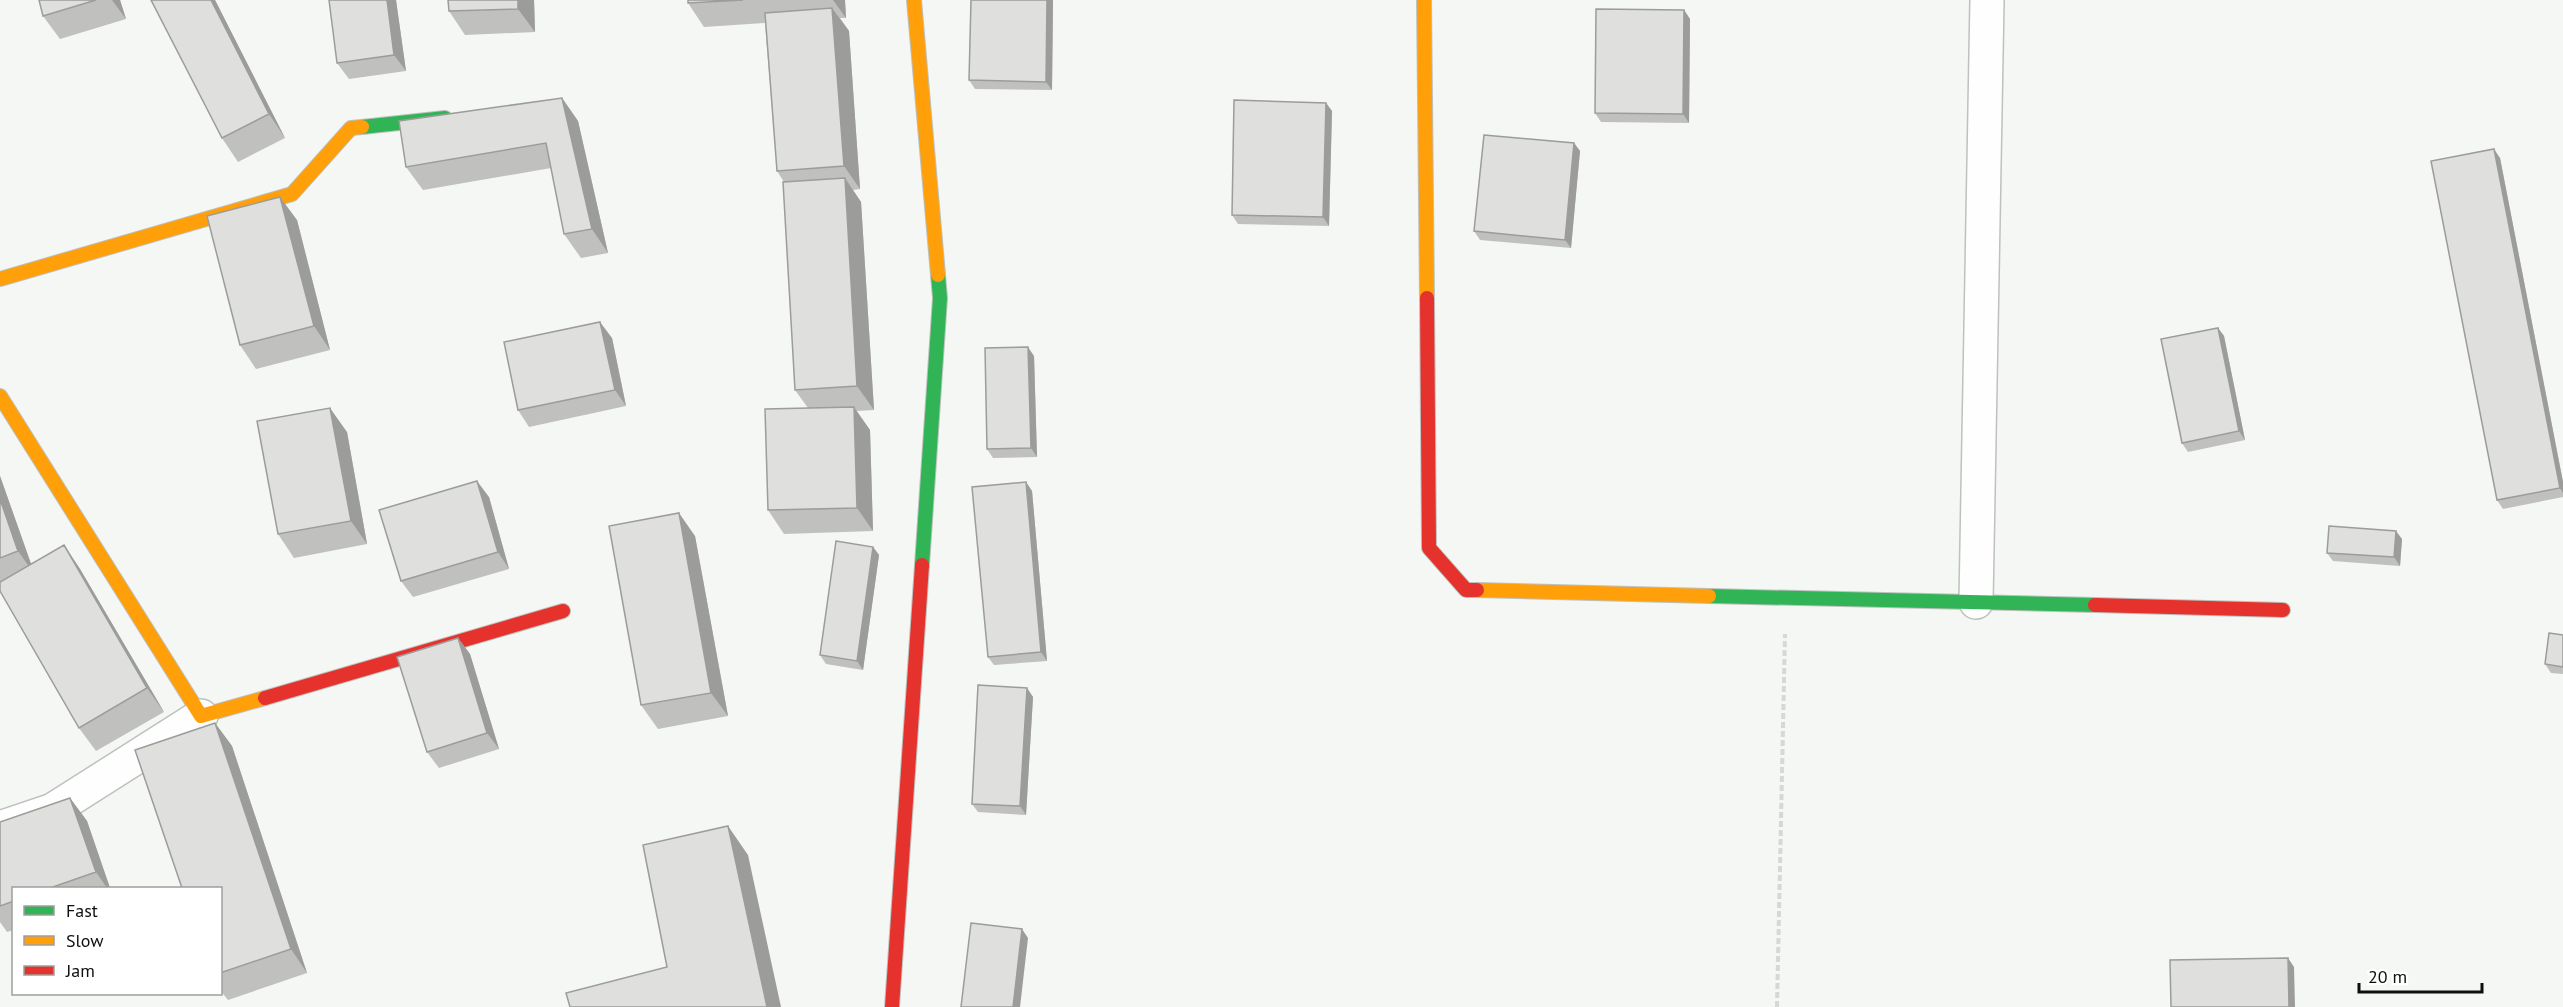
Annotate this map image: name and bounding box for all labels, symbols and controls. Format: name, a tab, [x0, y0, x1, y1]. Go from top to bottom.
legend	[12, 887, 222, 995]
text: Fast	[66, 899, 98, 922]
text: Slow	[66, 929, 104, 952]
scale bar	[2359, 956, 2482, 994]
text: Jam	[65, 959, 95, 982]
text: 20 m	[2368, 965, 2407, 988]

